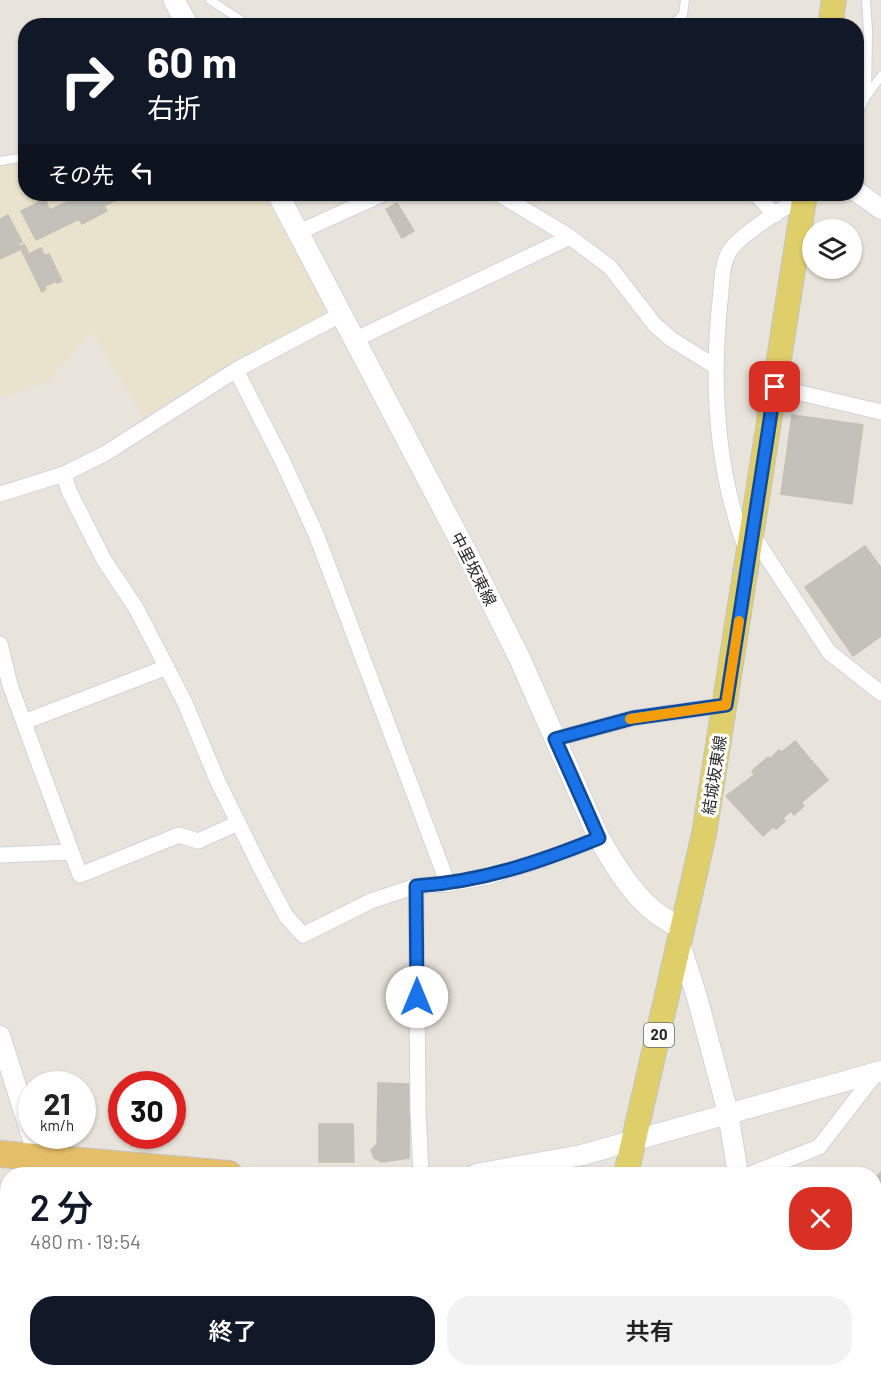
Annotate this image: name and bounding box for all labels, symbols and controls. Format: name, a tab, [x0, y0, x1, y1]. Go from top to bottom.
text: 60 m	[147, 36, 237, 86]
icon: right	[48, 42, 126, 120]
text: 右折	[147, 91, 201, 123]
icon: left	[126, 156, 159, 189]
text: その先	[48, 161, 114, 187]
map controls	[802, 219, 862, 279]
button: layers	[802, 219, 862, 279]
pin	[749, 361, 800, 412]
icon: arrive	[758, 370, 791, 403]
street label: 中里坂東線	[448, 529, 501, 609]
street label: 結城坂東線	[698, 734, 729, 816]
position arrow	[385, 965, 449, 1029]
road number: 20	[644, 1023, 674, 1047]
speed limit sign: 30	[108, 1071, 186, 1149]
text: 21	[43, 1085, 71, 1121]
text: km/h	[40, 1116, 74, 1134]
text: 2 分	[30, 1185, 93, 1228]
button: close	[789, 1187, 852, 1250]
text: 480 m · 19:54	[30, 1229, 141, 1253]
button: 終了	[30, 1296, 435, 1365]
button: 共有	[447, 1296, 852, 1365]

